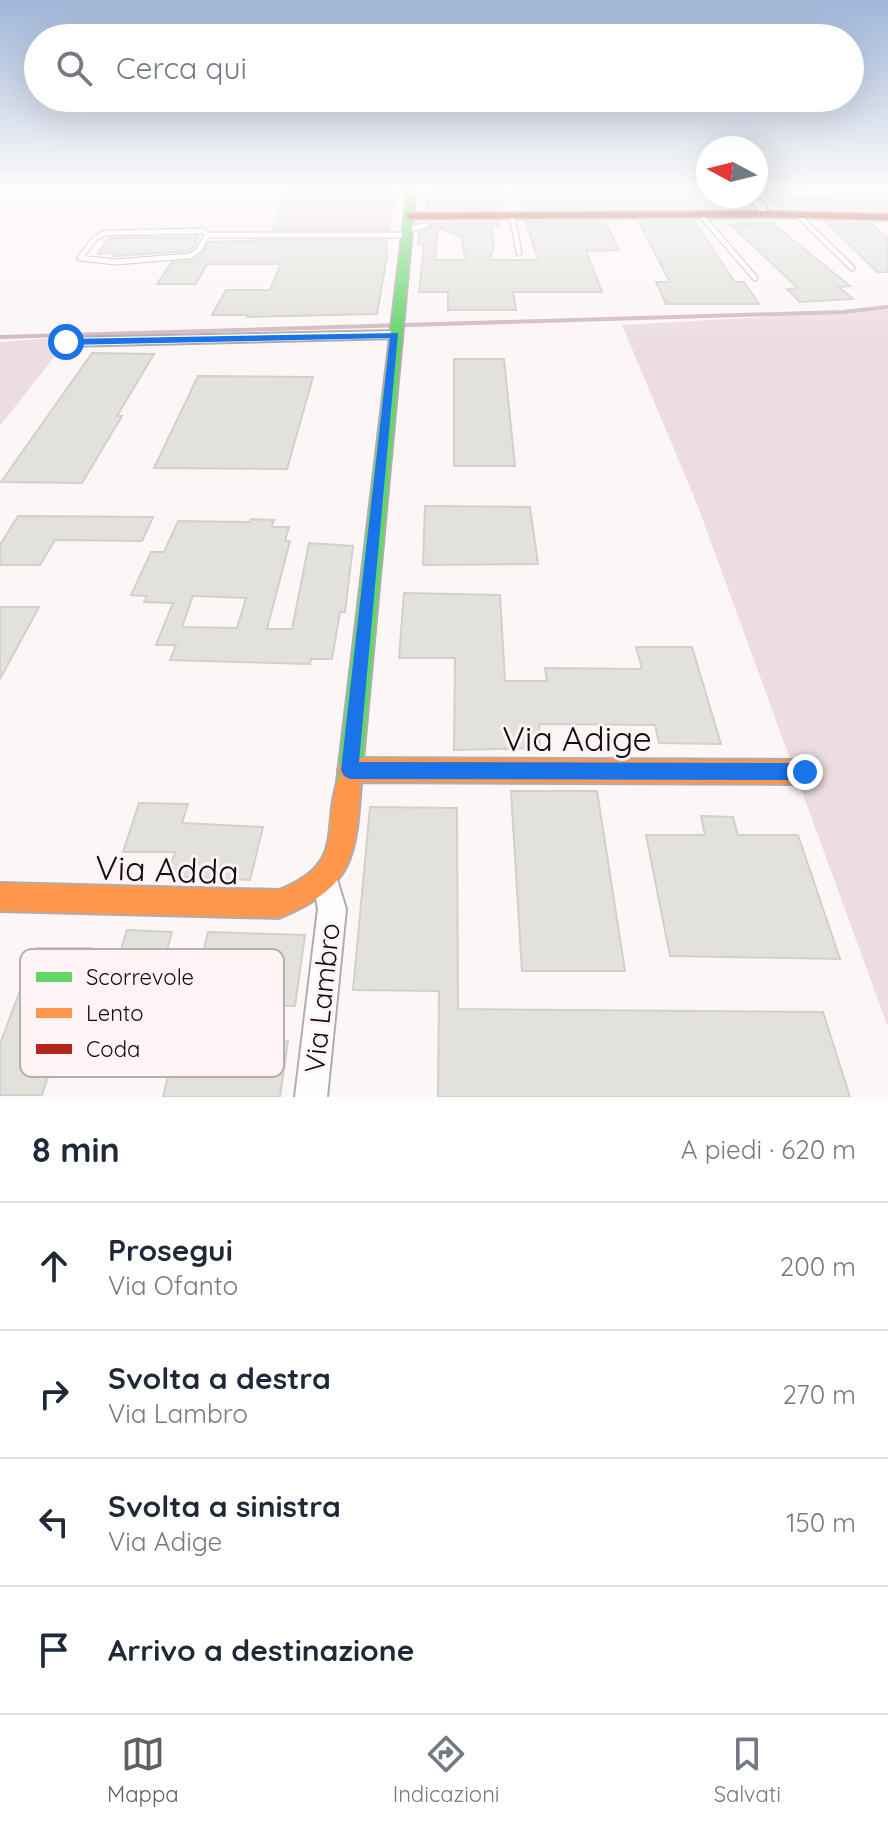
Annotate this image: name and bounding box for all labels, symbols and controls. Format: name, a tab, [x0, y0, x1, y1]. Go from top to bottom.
search box	[24, 24, 864, 112]
icon: search	[52, 46, 96, 90]
text: Cerca qui	[116, 49, 247, 87]
north arrow	[696, 136, 768, 208]
route start	[48, 324, 84, 360]
street label: Via Adige	[502, 717, 652, 760]
route end	[787, 754, 823, 790]
street label: Via Adda	[95, 846, 240, 893]
street label: Via Lambro	[296, 921, 347, 1075]
legend	[20, 949, 284, 1077]
text: Scorrevole	[86, 963, 194, 991]
text: Lento	[86, 999, 144, 1027]
text: Coda	[86, 1035, 140, 1063]
text: 8 min	[32, 1128, 120, 1171]
text: A piedi · 620 m	[681, 1133, 856, 1166]
text: Prosegui	[108, 1231, 233, 1269]
icon: ahead	[32, 1244, 76, 1288]
text: 200 m	[780, 1250, 856, 1283]
text: Via Ofanto	[108, 1269, 238, 1302]
text: Svolta a destra	[108, 1359, 331, 1397]
icon: right	[32, 1372, 76, 1416]
text: 270 m	[782, 1378, 856, 1411]
text: Via Lambro	[108, 1397, 248, 1430]
text: Svolta a sinistra	[108, 1487, 341, 1525]
icon: left	[32, 1500, 76, 1544]
text: 150 m	[786, 1506, 856, 1539]
text: Via Adige	[108, 1525, 222, 1558]
icon: arrive	[32, 1628, 76, 1672]
text: Arrivo a destinazione	[108, 1631, 414, 1669]
tab: Mappa	[107, 1732, 179, 1808]
tab: Indicazioni	[393, 1732, 500, 1808]
tab: Salvati	[714, 1732, 781, 1808]

